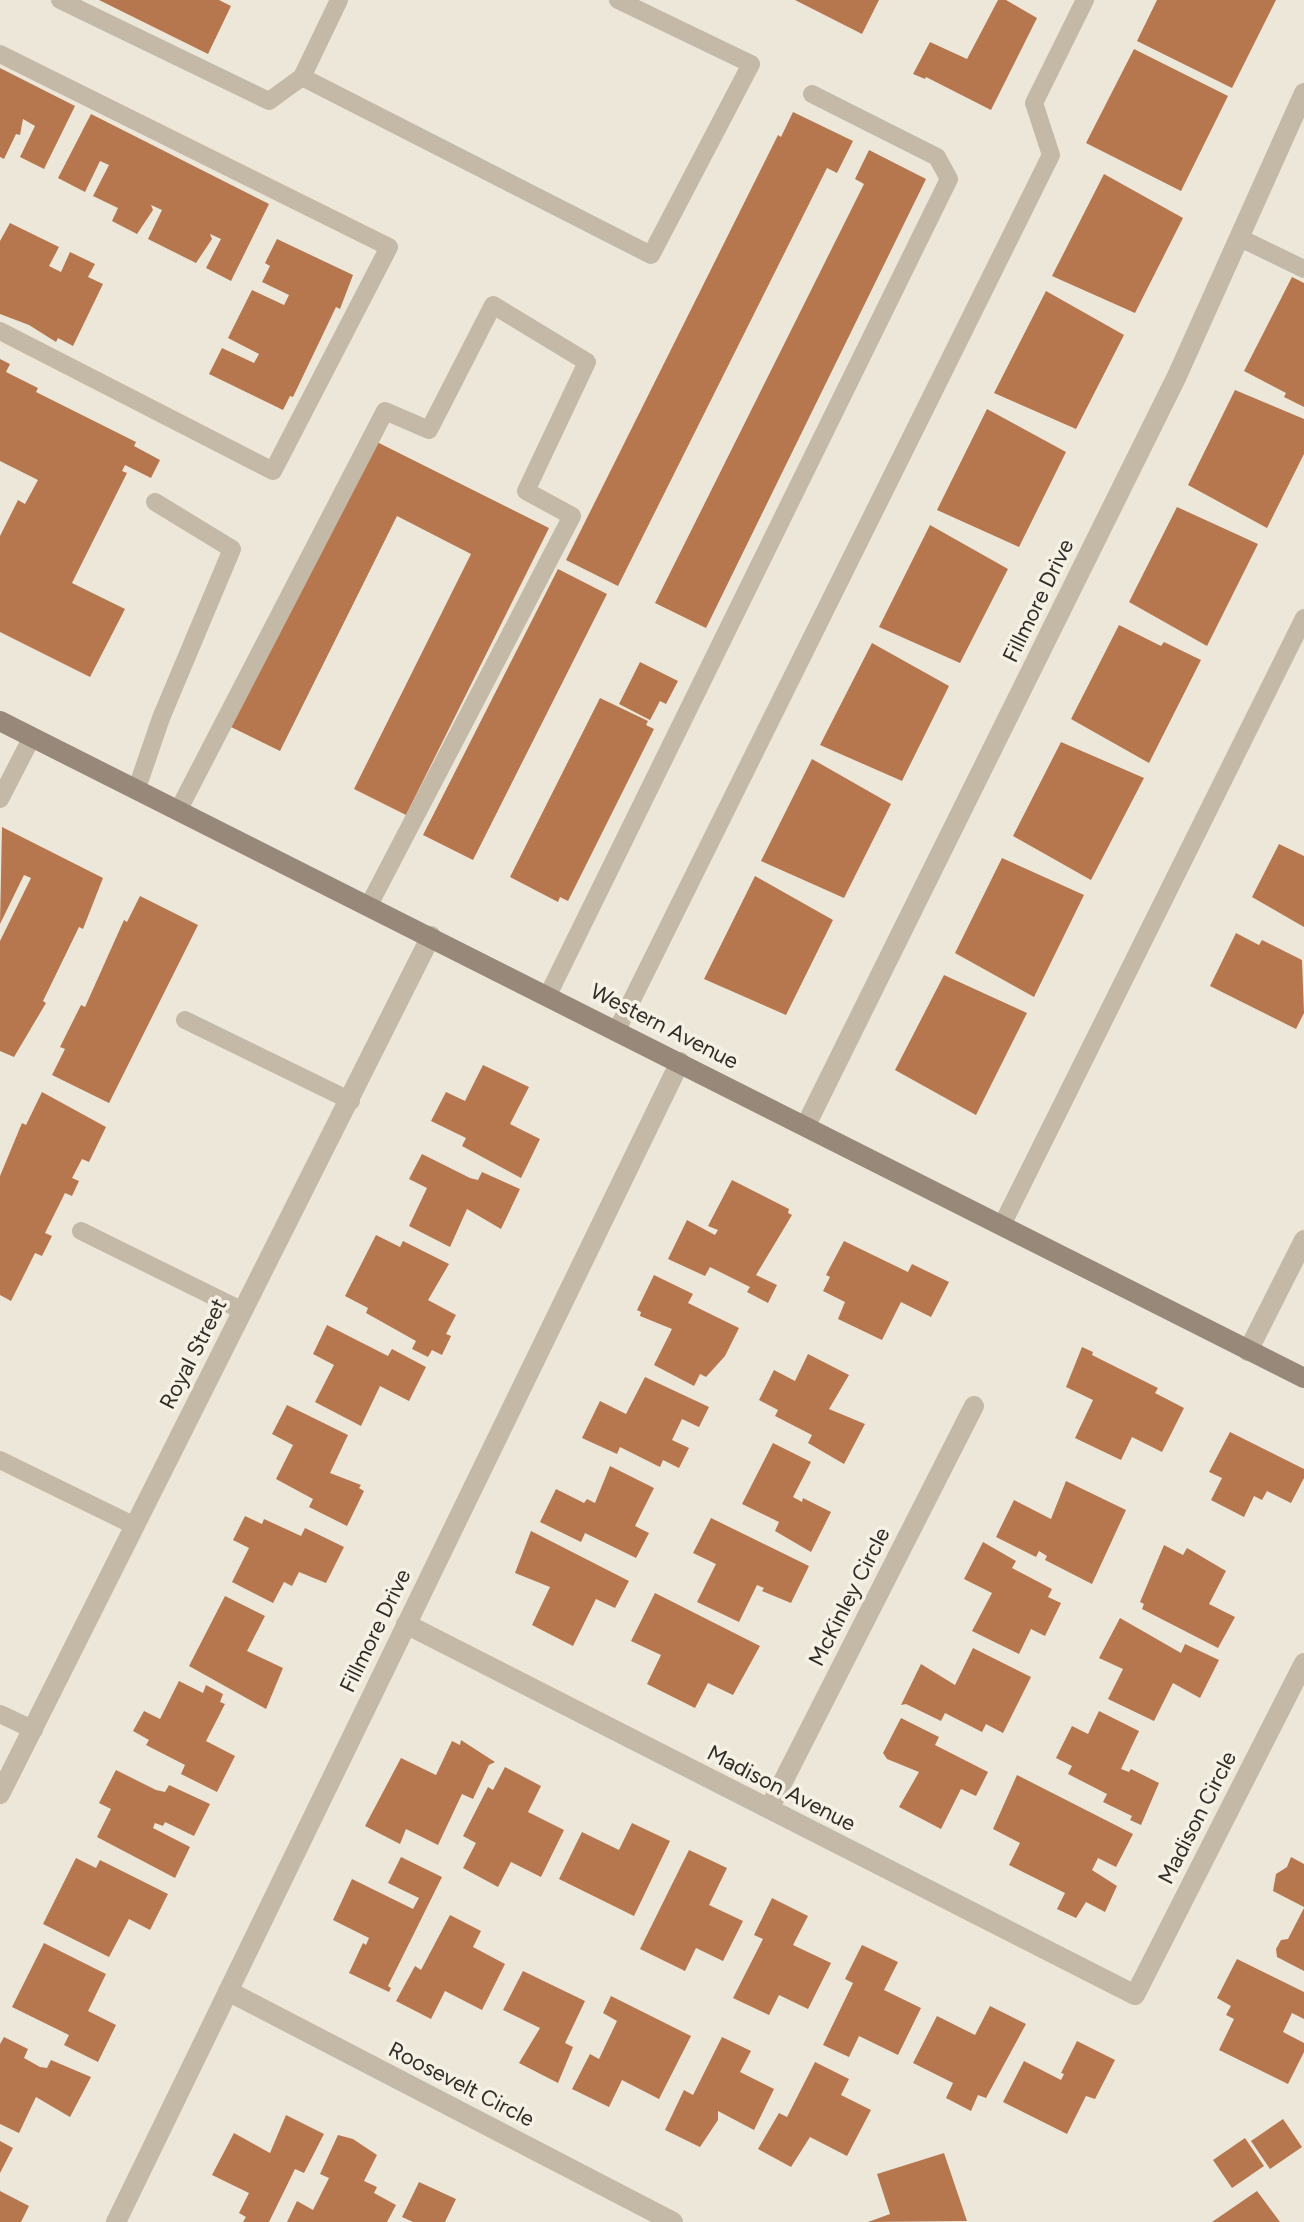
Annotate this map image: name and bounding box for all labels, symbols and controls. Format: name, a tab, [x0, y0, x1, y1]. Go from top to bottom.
street label: Fillmore Drive	[998, 535, 1080, 667]
street label: Western Avenue	[586, 978, 742, 1076]
street label: Royal Street	[155, 1294, 233, 1414]
street label: McKinley Circle	[804, 1523, 896, 1671]
street label: Fillmore Drive	[335, 1565, 417, 1697]
street label: Madison Avenue	[702, 1740, 860, 1838]
street label: Madison Circle	[1153, 1747, 1243, 1889]
street label: Roosevelt Circle	[384, 2037, 538, 2133]

